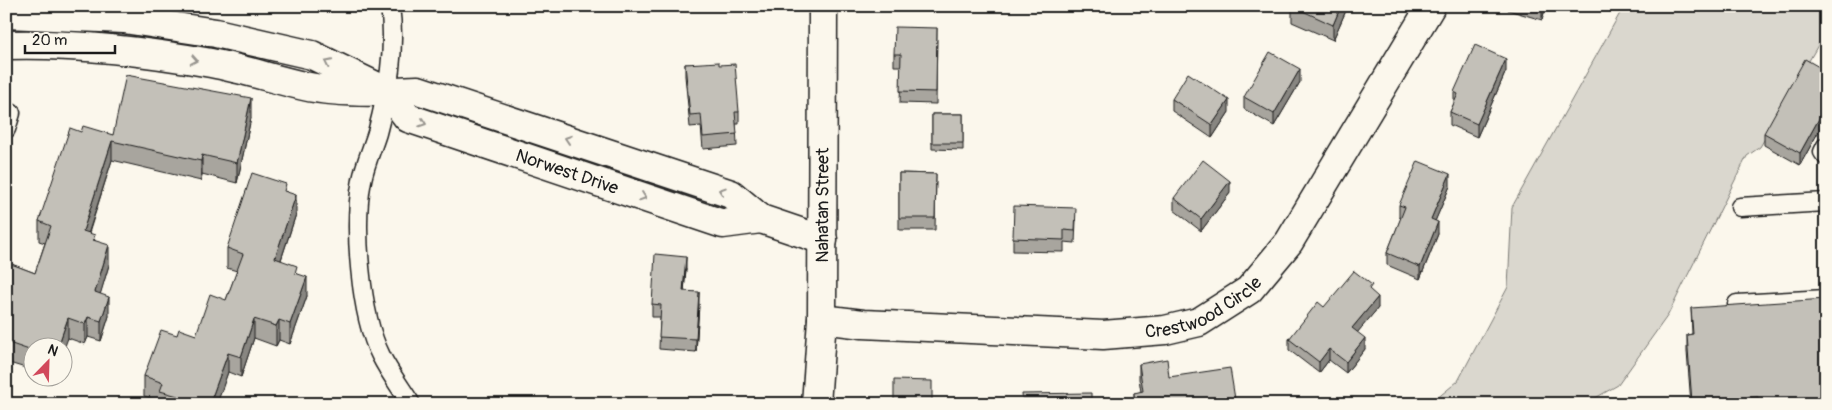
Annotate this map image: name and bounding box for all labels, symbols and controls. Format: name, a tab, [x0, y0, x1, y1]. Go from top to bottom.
scale bar	[25, 22, 115, 54]
text: 20 m	[32, 31, 67, 50]
one-way arrow	[190, 55, 198, 65]
one-way arrow	[324, 59, 333, 69]
one-way arrow	[418, 117, 426, 127]
one-way arrow	[564, 135, 572, 145]
street label: Norwest Drive	[513, 144, 622, 200]
street label: Nahatan Street	[811, 147, 835, 263]
one-way arrow	[718, 186, 726, 196]
one-way arrow	[638, 191, 647, 201]
street label: Crestwood Circle	[1144, 272, 1267, 344]
north arrow	[22, 338, 72, 388]
text: N	[45, 341, 61, 360]

